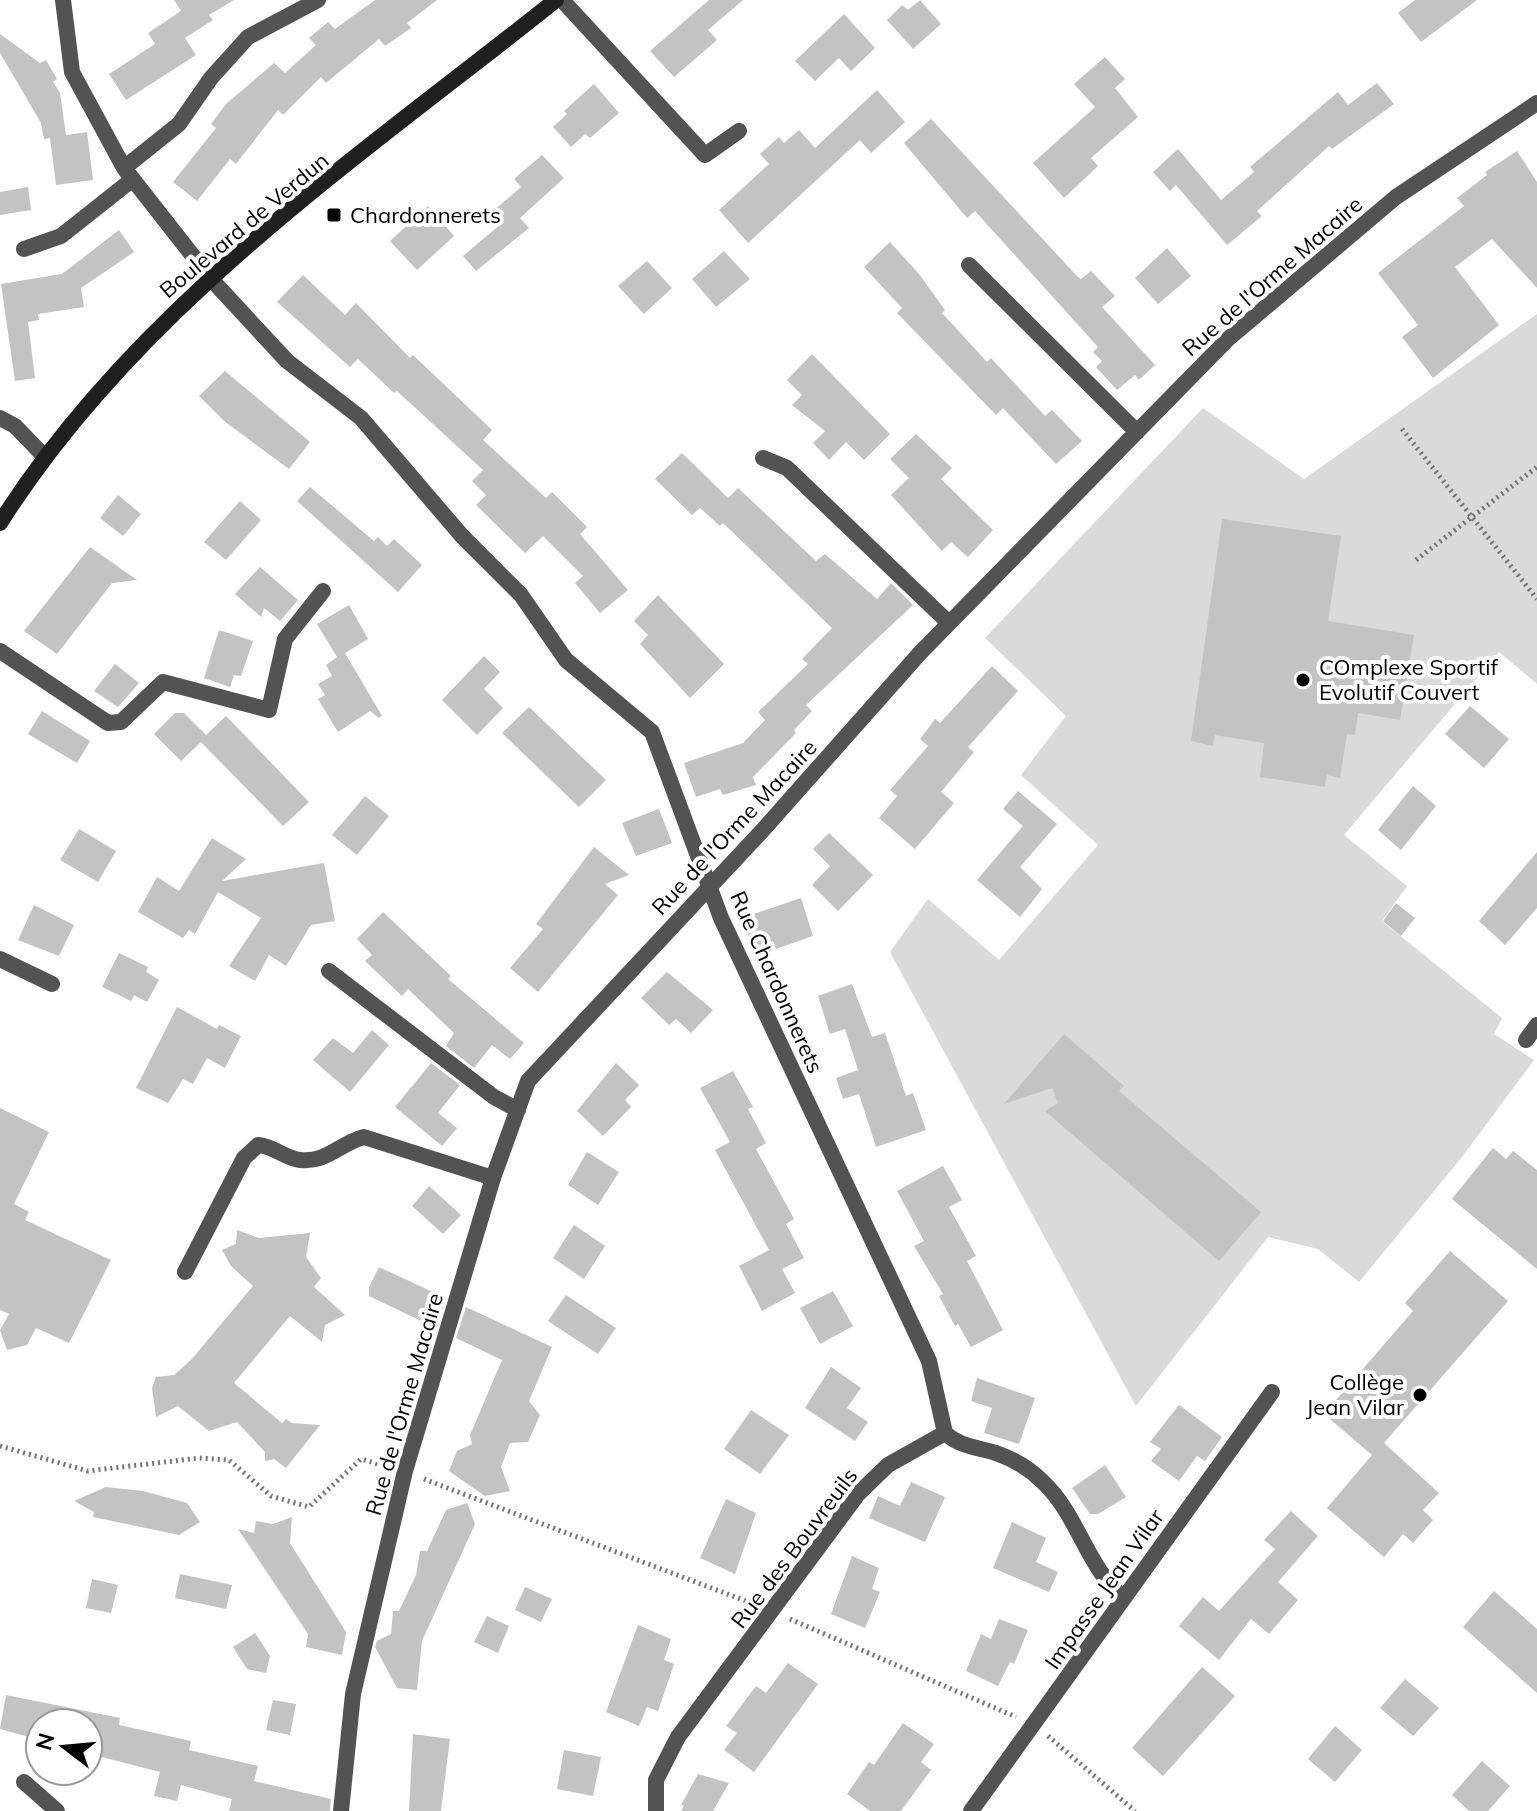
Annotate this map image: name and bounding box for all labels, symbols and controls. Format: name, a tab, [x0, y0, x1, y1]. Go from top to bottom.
street label: Boulevard de Verdun	[154, 146, 334, 304]
street label: Rue de l'Orme Macaire	[1176, 190, 1368, 362]
place label: Chardonnerets	[350, 201, 501, 229]
marker: Chardonnerets	[325, 206, 343, 224]
place label: COmplexe Sportif Evolutif Couvert	[1319, 653, 1498, 706]
marker: COmplexe Sportif Evolutif Couvert	[1294, 671, 1312, 689]
street label: Rue de l'Orme Macaire	[645, 733, 823, 921]
street label: Rue Chardonnerets	[724, 887, 830, 1077]
street label: Rue de l'Orme Macaire	[359, 1290, 449, 1518]
place label: Collège Jean Vilar	[1306, 1368, 1404, 1421]
marker: Collège Jean Vilar	[1411, 1386, 1429, 1404]
street label: Rue des Bouvreuils	[725, 1462, 863, 1634]
street label: Impasse Jean Vilar	[1038, 1504, 1170, 1674]
north arrow	[24, 1707, 104, 1787]
text: N	[29, 1730, 61, 1753]

